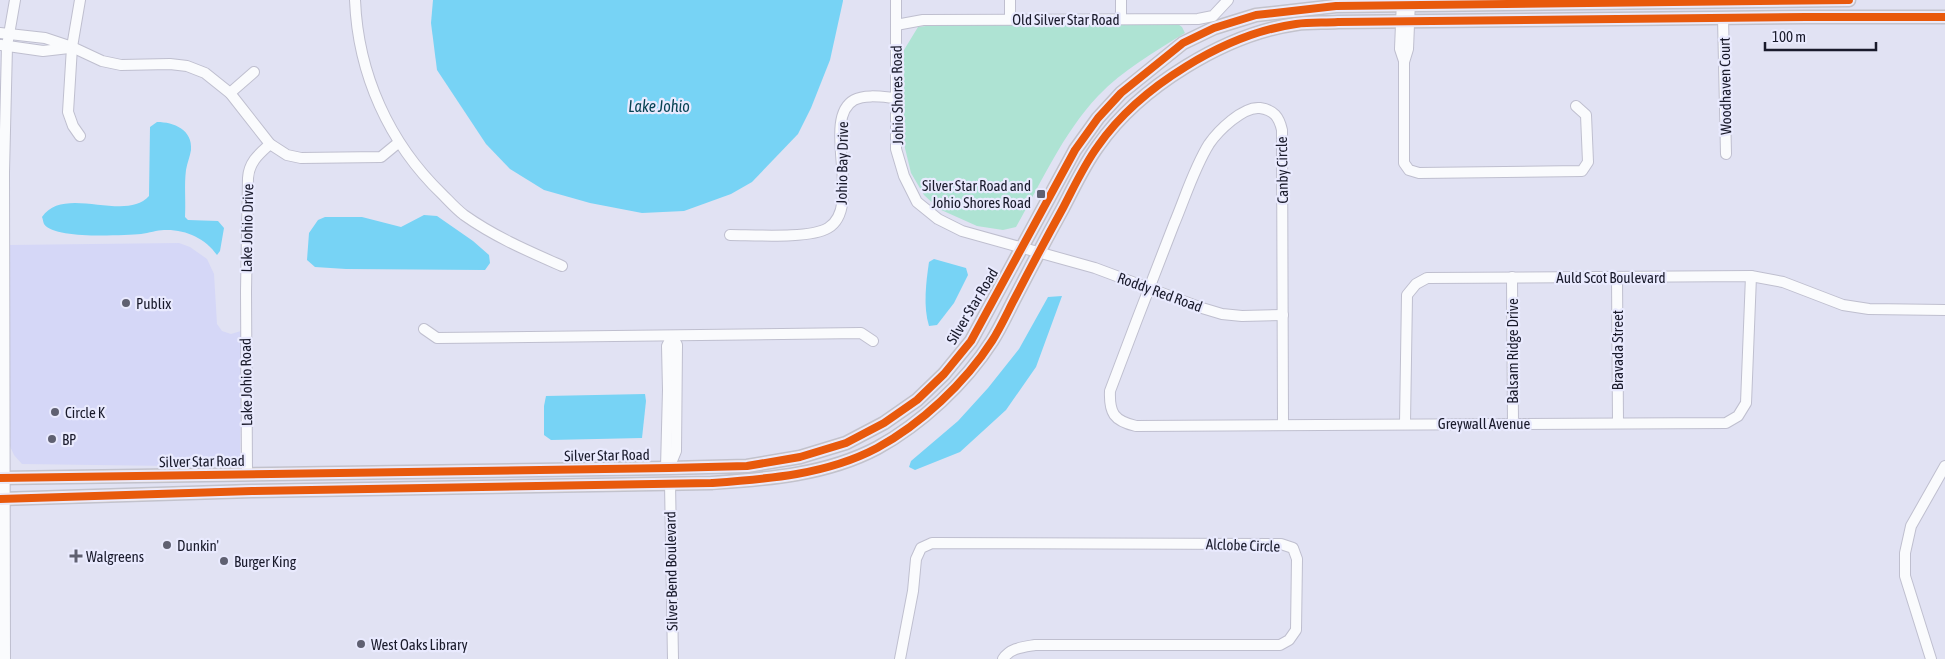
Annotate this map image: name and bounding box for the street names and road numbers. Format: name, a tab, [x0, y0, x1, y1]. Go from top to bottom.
street label: Old Silver Star Road	[1012, 11, 1120, 28]
street label: Woodhaven Court	[1716, 37, 1734, 135]
street label: Johio Shores Road	[888, 45, 906, 145]
street label: Johio Bay Drive	[833, 121, 851, 205]
street label: Canby Circle	[1273, 136, 1291, 204]
street label: Lake Johio Drive	[238, 183, 256, 273]
street label: Silver Star Road	[943, 265, 1001, 347]
street label: Roddy Red Road	[1115, 269, 1205, 315]
street label: Auld Scot Boulevard	[1556, 269, 1666, 286]
street label: Balsam Ridge Drive	[1504, 298, 1521, 404]
street label: Bravada Street	[1609, 310, 1626, 390]
street label: Lake Johio Road	[237, 338, 255, 426]
street label: Greywall Avenue	[1438, 415, 1530, 432]
street label: Silver Star Road	[564, 446, 650, 464]
street label: Silver Star Road	[159, 452, 245, 470]
street label: Silver Bend Boulevard	[661, 511, 681, 631]
street label: Alclobe Circle	[1206, 535, 1281, 555]

